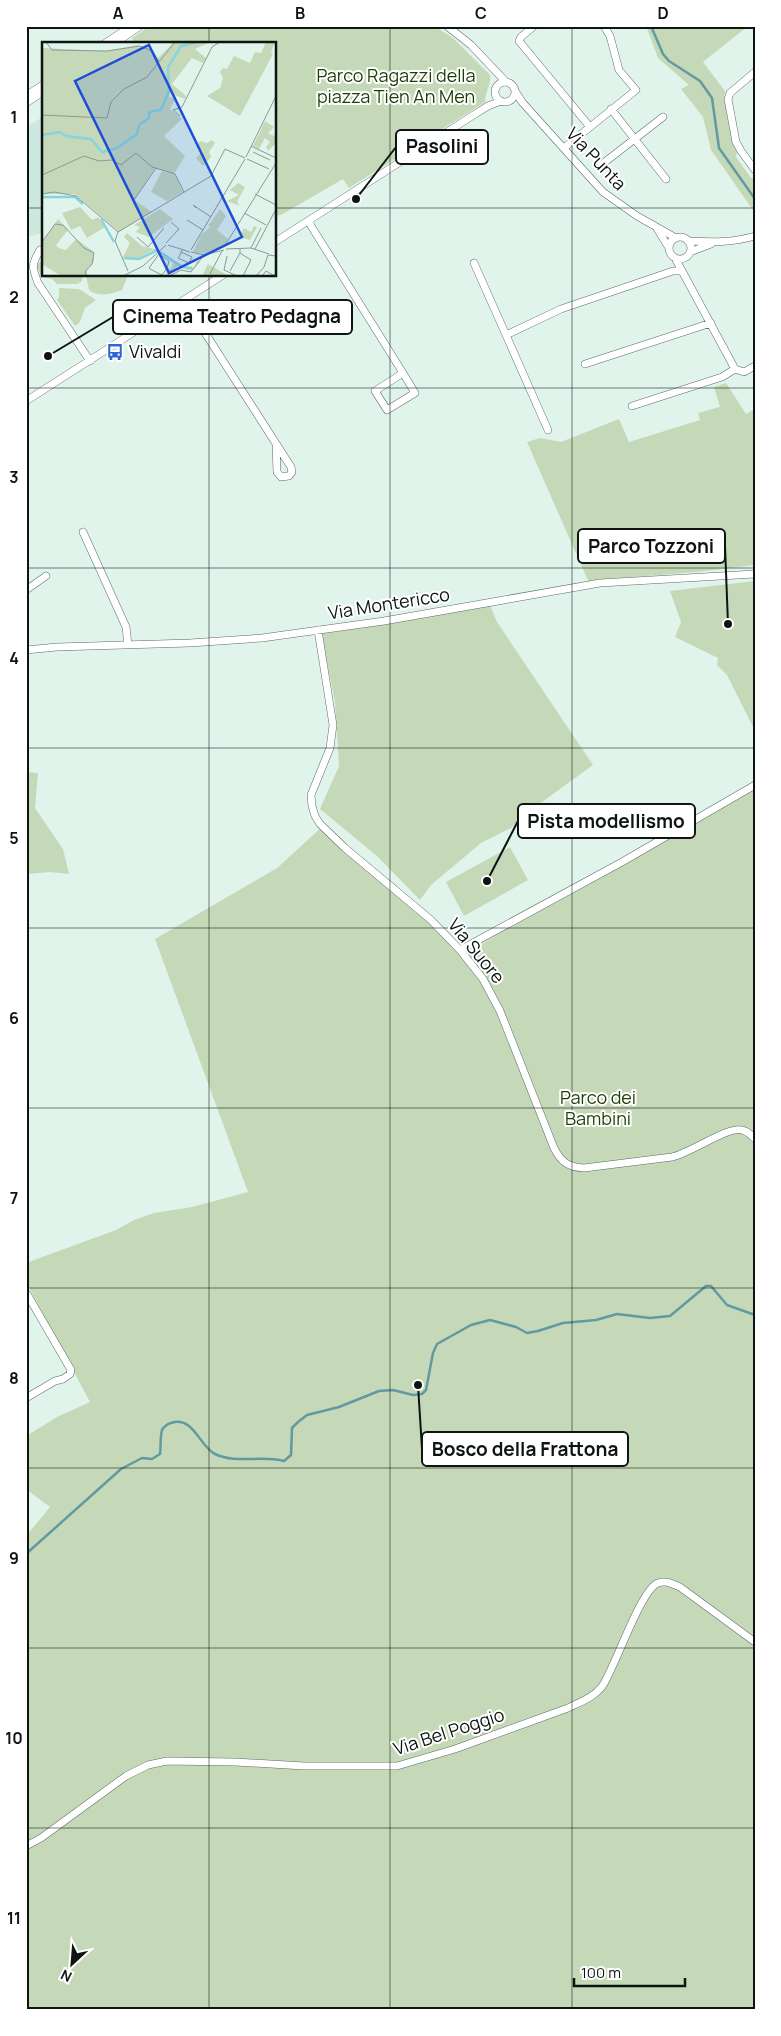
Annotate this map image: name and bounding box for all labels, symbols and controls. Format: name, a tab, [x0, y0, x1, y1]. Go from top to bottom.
text: A	[113, 2, 124, 24]
text: B	[295, 2, 305, 24]
text: C	[475, 2, 487, 24]
text: D	[657, 2, 669, 24]
inset map	[42, 42, 276, 276]
park label: Parco Ragazzi della piazza Tien An Men	[316, 63, 476, 108]
text: 1	[10, 106, 18, 128]
street label: Via Punta	[561, 122, 632, 195]
callout: Pasolini	[396, 130, 488, 164]
text: Pasolini	[406, 133, 478, 159]
text: 2	[9, 286, 19, 308]
callout: Cinema Teatro Pedagna	[113, 300, 352, 334]
text: Cinema Teatro Pedagna	[123, 303, 341, 329]
place label: Vivaldi	[129, 339, 181, 363]
bus stop icon: Vivaldi	[105, 342, 125, 362]
text: 3	[9, 466, 19, 488]
callout: Parco Tozzoni	[578, 529, 725, 563]
text: Parco Tozzoni	[588, 533, 714, 559]
street label: Via Montericco	[326, 582, 451, 624]
text: 4	[9, 647, 19, 669]
callout: Pista modellismo	[518, 804, 695, 838]
text: Pista modellismo	[527, 808, 685, 834]
text: 5	[9, 827, 19, 849]
street label: Via Suore	[443, 913, 511, 988]
text: 6	[9, 1007, 19, 1029]
park label: Parco dei Bambini	[560, 1085, 636, 1130]
text: 7	[10, 1187, 18, 1209]
text: 8	[9, 1367, 19, 1389]
callout: Bosco della Frattona	[422, 1432, 628, 1466]
text: Bosco della Frattona	[432, 1436, 618, 1462]
text: 9	[9, 1547, 19, 1569]
street label: Via Bel Poggio	[390, 1702, 507, 1760]
text: 10	[5, 1727, 23, 1749]
text: 11	[7, 1907, 21, 1929]
north arrow	[48, 1938, 98, 1988]
scale bar	[574, 1956, 685, 1988]
text: 100 m	[581, 1962, 621, 1983]
text: N	[57, 1965, 75, 1987]

